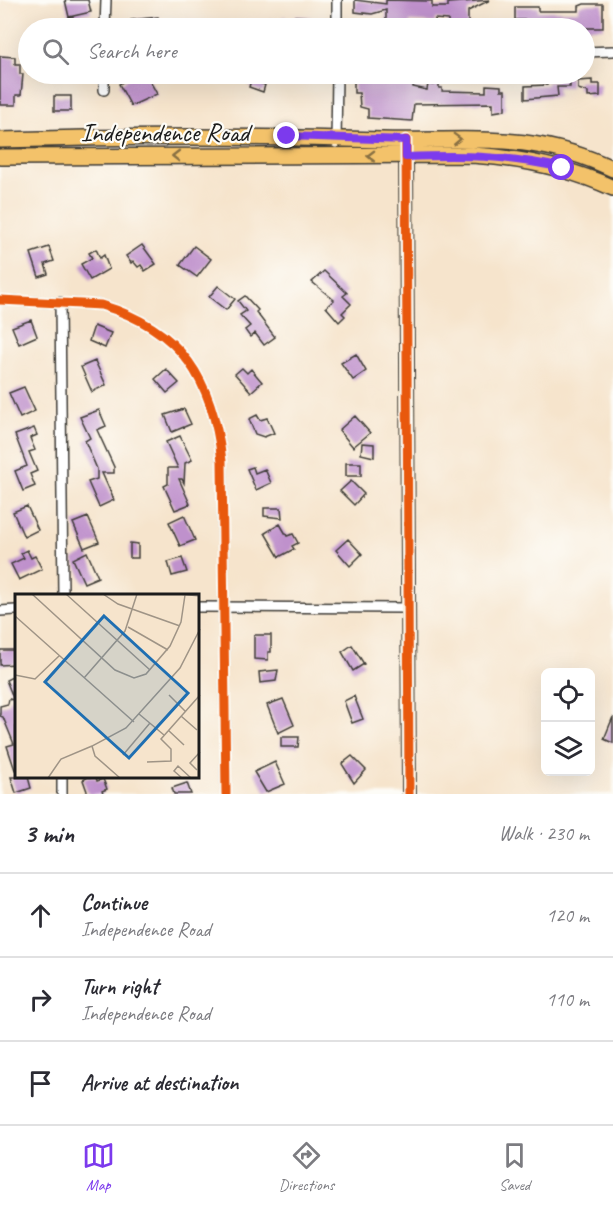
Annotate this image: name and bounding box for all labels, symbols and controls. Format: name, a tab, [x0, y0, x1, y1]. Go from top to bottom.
search box	[18, 18, 595, 84]
icon: search	[39, 35, 72, 68]
text: Search here	[87, 37, 177, 65]
street label: Independence Road	[81, 116, 253, 149]
route end	[273, 122, 299, 148]
one-way arrow	[453, 132, 462, 145]
one-way arrow	[171, 150, 180, 162]
one-way arrow	[366, 150, 375, 162]
route start	[548, 154, 574, 180]
inset map	[15, 594, 200, 779]
map controls	[541, 668, 595, 776]
button: locate	[541, 668, 595, 722]
button: layers	[541, 722, 595, 776]
text: 3 min	[24, 817, 74, 850]
text: Walk · 230 m	[499, 821, 589, 846]
text: Continue	[81, 889, 147, 917]
icon: ahead	[24, 899, 57, 932]
text: 120 m	[546, 903, 589, 928]
text: Independence Road	[81, 917, 211, 942]
text: Turn right	[81, 973, 158, 1001]
icon: right	[24, 983, 57, 1016]
text: 110 m	[546, 987, 589, 1012]
text: Independence Road	[81, 1001, 211, 1026]
icon: arrive	[24, 1067, 57, 1100]
text: Arrive at destination	[81, 1069, 238, 1097]
tab: Map	[82, 1139, 115, 1195]
tab: Directions	[279, 1139, 334, 1195]
tab: Saved	[498, 1139, 531, 1195]

